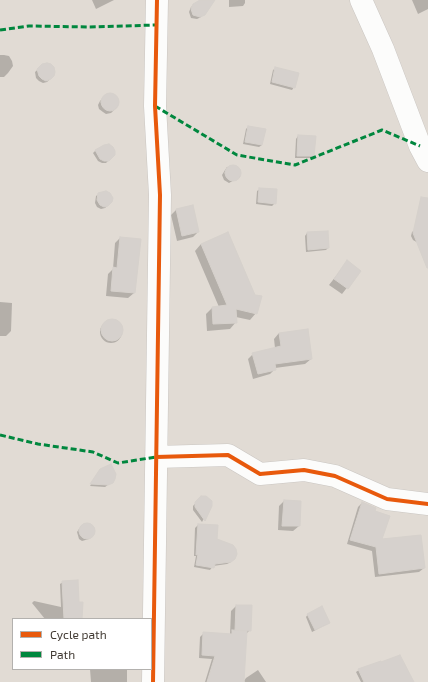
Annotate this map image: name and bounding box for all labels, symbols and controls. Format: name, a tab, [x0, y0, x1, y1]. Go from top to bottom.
legend	[12, 618, 152, 670]
text: Cycle path	[50, 627, 107, 641]
text: Path	[50, 647, 75, 661]

